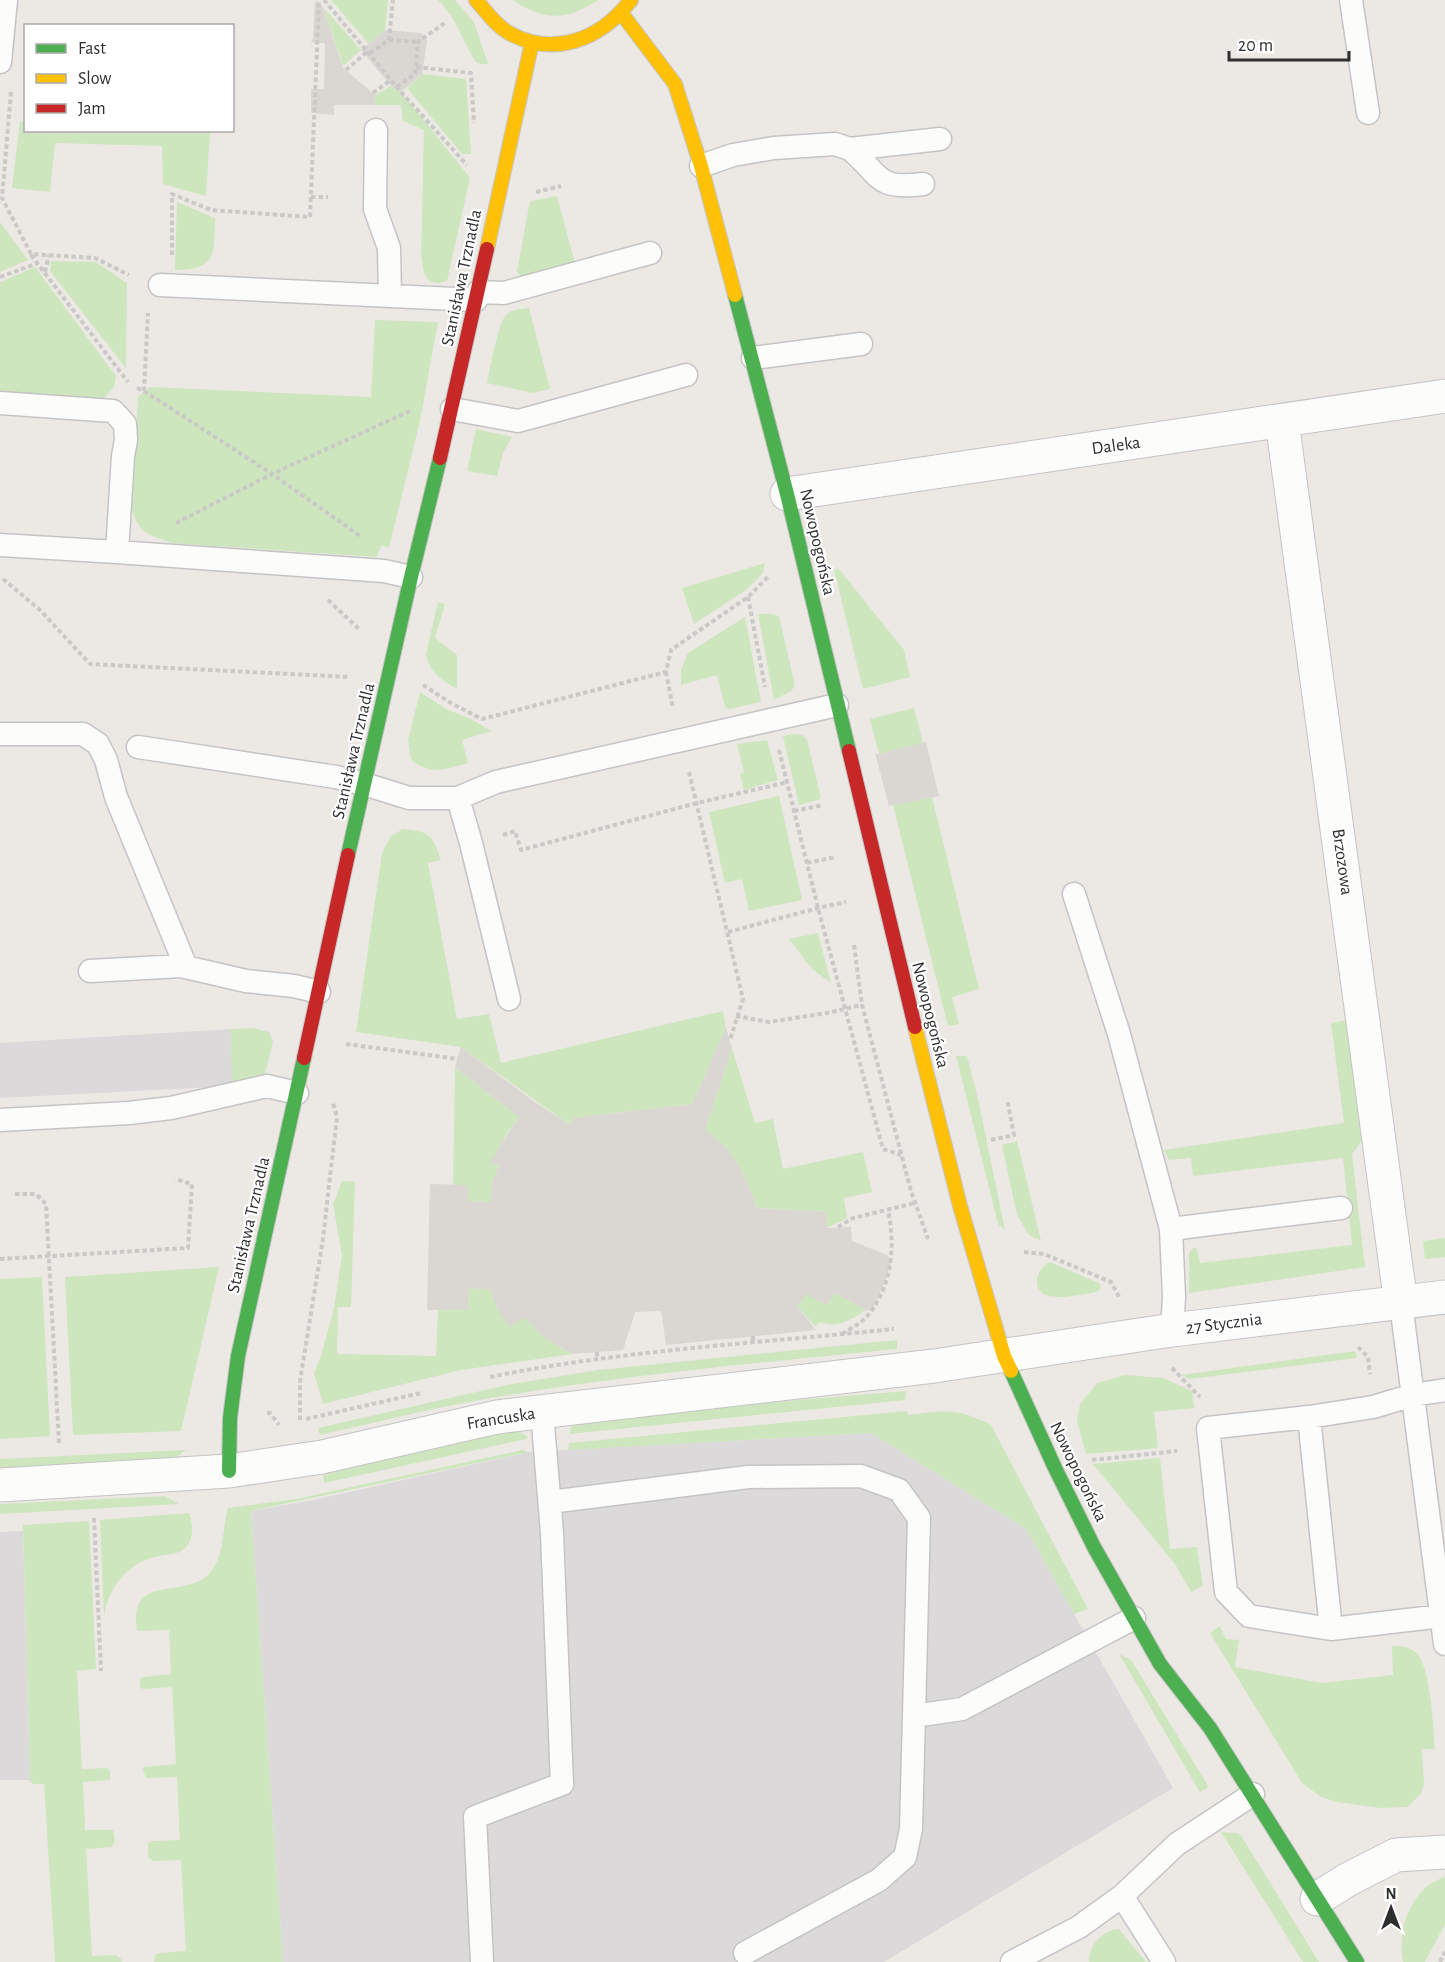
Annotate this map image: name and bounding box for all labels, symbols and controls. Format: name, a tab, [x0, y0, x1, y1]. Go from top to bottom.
legend	[24, 24, 234, 132]
scale bar	[1229, 24, 1349, 62]
text: 20 m	[1238, 37, 1273, 55]
text: Fast	[78, 40, 106, 58]
text: Slow	[78, 70, 111, 88]
text: Jam	[78, 100, 106, 118]
street label: Stanisława Trznadla	[439, 208, 485, 348]
street label: Daleka	[1091, 434, 1141, 458]
street label: Nowopogońska	[796, 487, 838, 597]
street label: Stanisława Trznadla	[330, 681, 378, 821]
street label: Brzozowa	[1328, 828, 1356, 896]
street label: Nowopogońska	[908, 960, 952, 1070]
street label: Stanisława Trznadla	[225, 1155, 273, 1295]
street label: 27 Stycznia	[1185, 1310, 1263, 1338]
street label: Francuska	[465, 1405, 537, 1433]
street label: Nowopogońska	[1046, 1419, 1110, 1525]
north arrow	[1361, 1878, 1421, 1938]
text: N	[1385, 1886, 1397, 1902]

